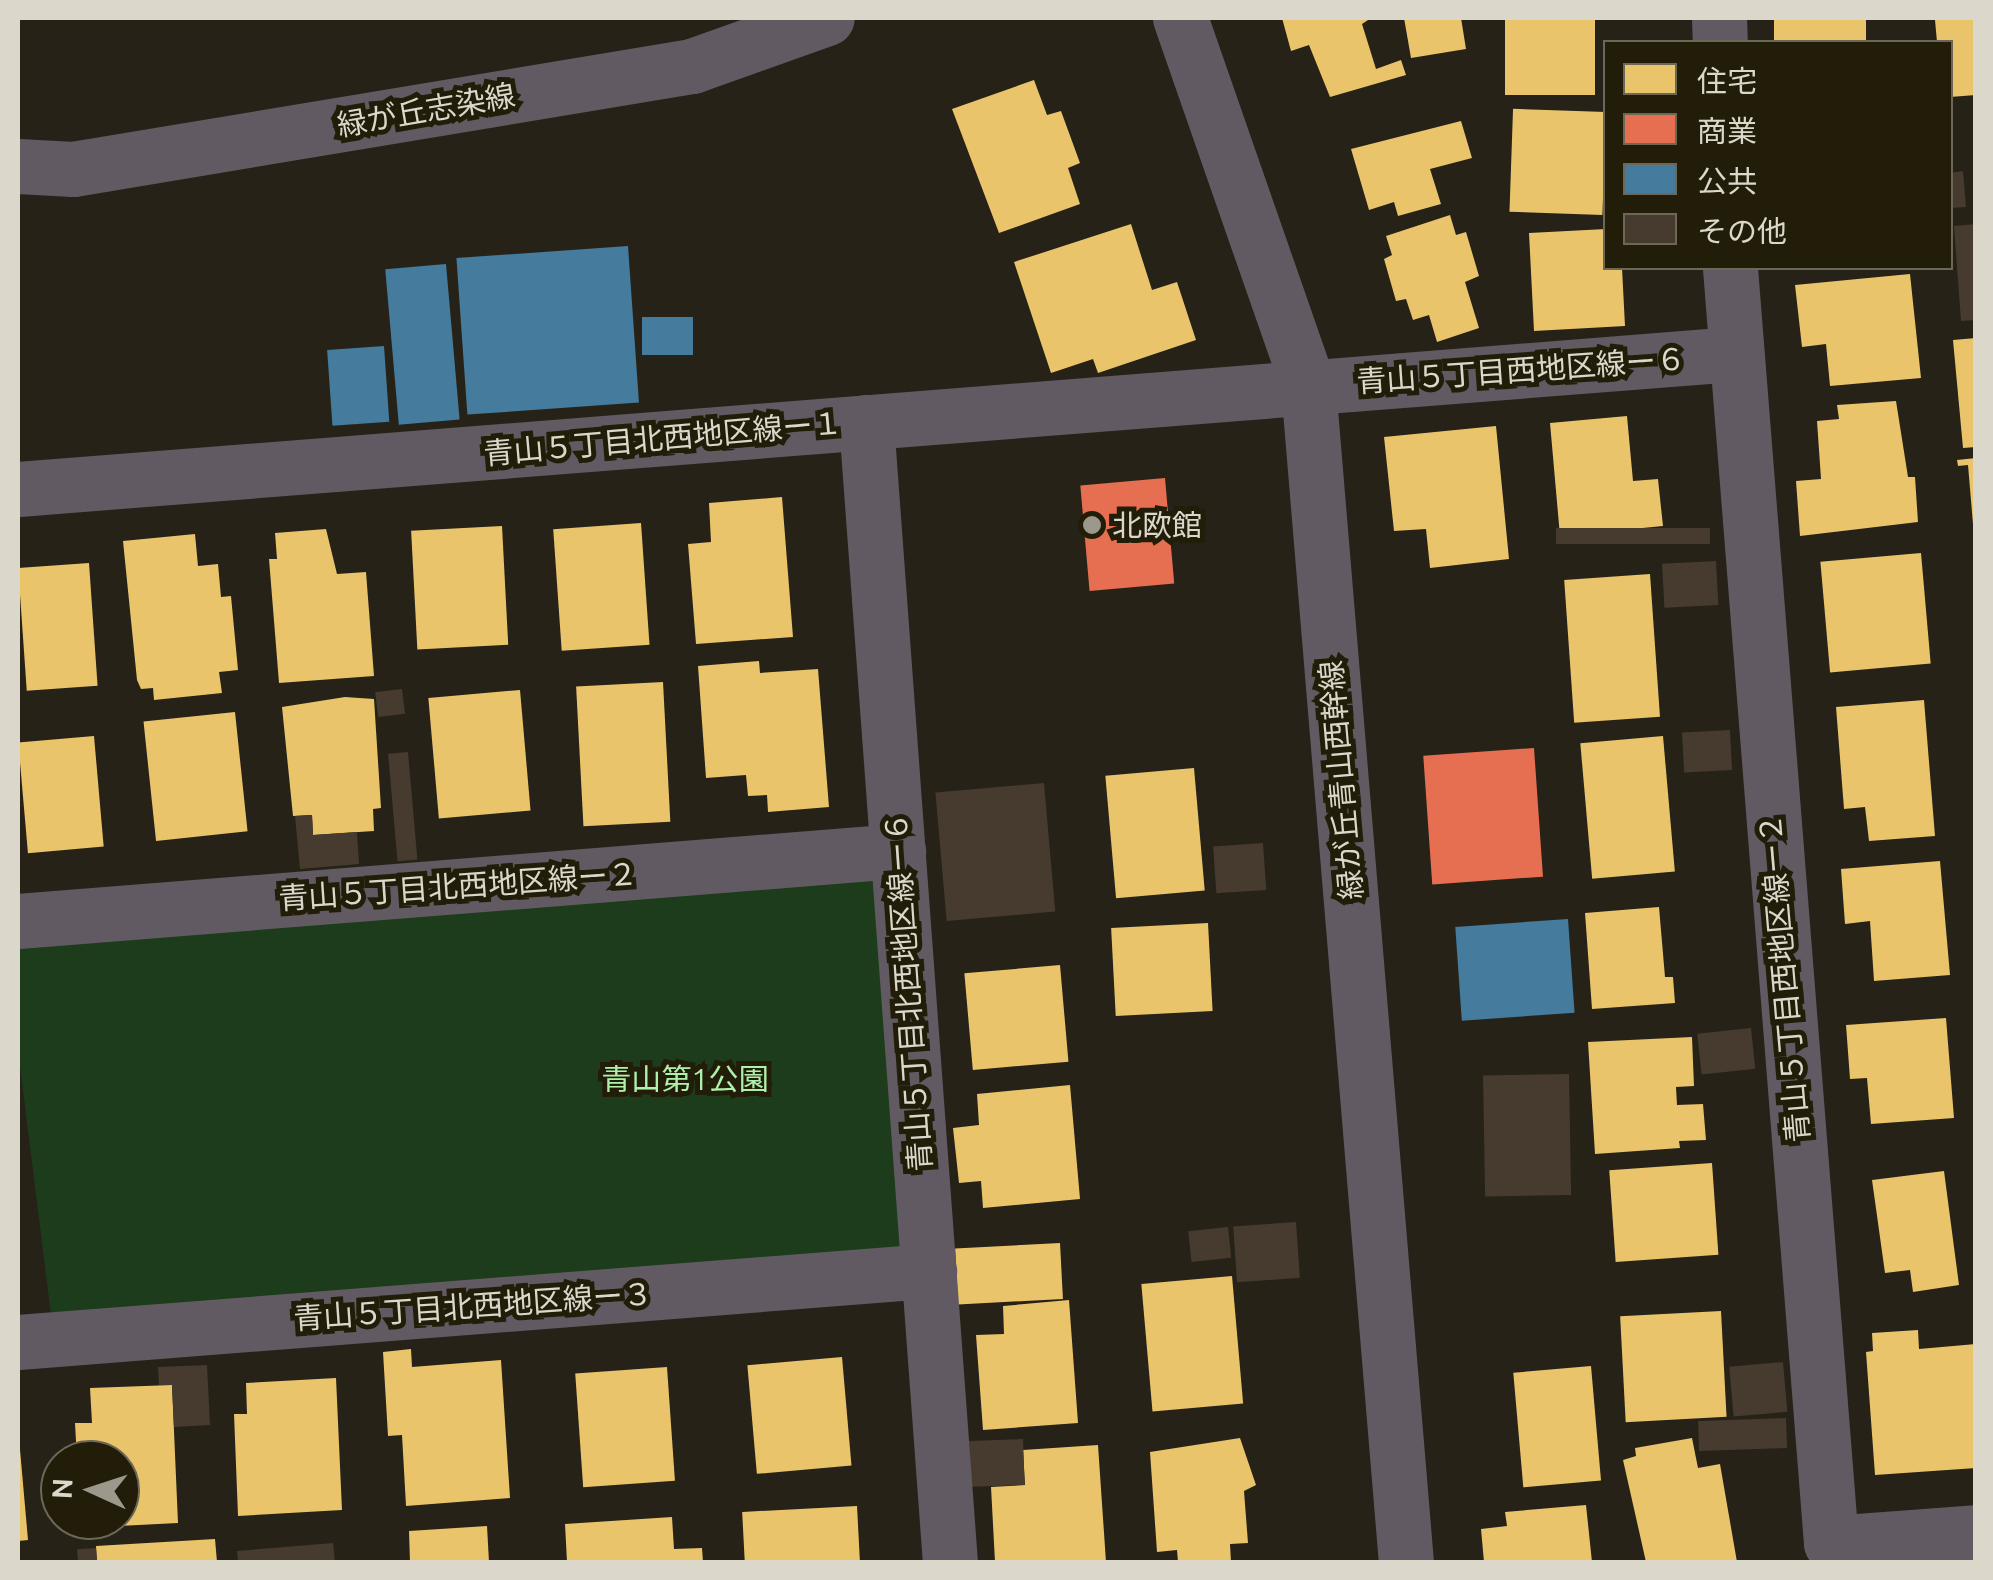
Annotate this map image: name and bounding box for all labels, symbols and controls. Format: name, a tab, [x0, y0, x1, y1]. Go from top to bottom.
legend	[1603, 40, 1953, 270]
text: 住宅	[1697, 64, 1757, 98]
street label: 緑が丘志染線	[334, 77, 518, 143]
text: 商業	[1697, 114, 1757, 148]
text: 公共	[1697, 164, 1757, 198]
text: その他	[1697, 214, 1787, 248]
street label: 青山５丁目西地区線ー６	[1355, 341, 1687, 399]
street label: 青山５丁目北西地区線ー１	[482, 404, 844, 472]
place label: 北欧館	[1112, 507, 1202, 543]
marker: 北欧館	[1081, 514, 1103, 536]
street label: 緑が丘青山西幹線	[1313, 659, 1369, 901]
street label: 青山５丁目北西地区線ー６	[877, 811, 939, 1173]
street label: 青山５丁目西地区線ー２	[1752, 812, 1816, 1144]
street label: 青山５丁目北西地区線ー２	[277, 855, 639, 917]
park label: 青山第1公園	[602, 1061, 768, 1097]
street label: 青山５丁目北西地区線ー３	[292, 1275, 654, 1337]
north arrow	[40, 1440, 140, 1540]
text: N	[46, 1477, 78, 1500]

